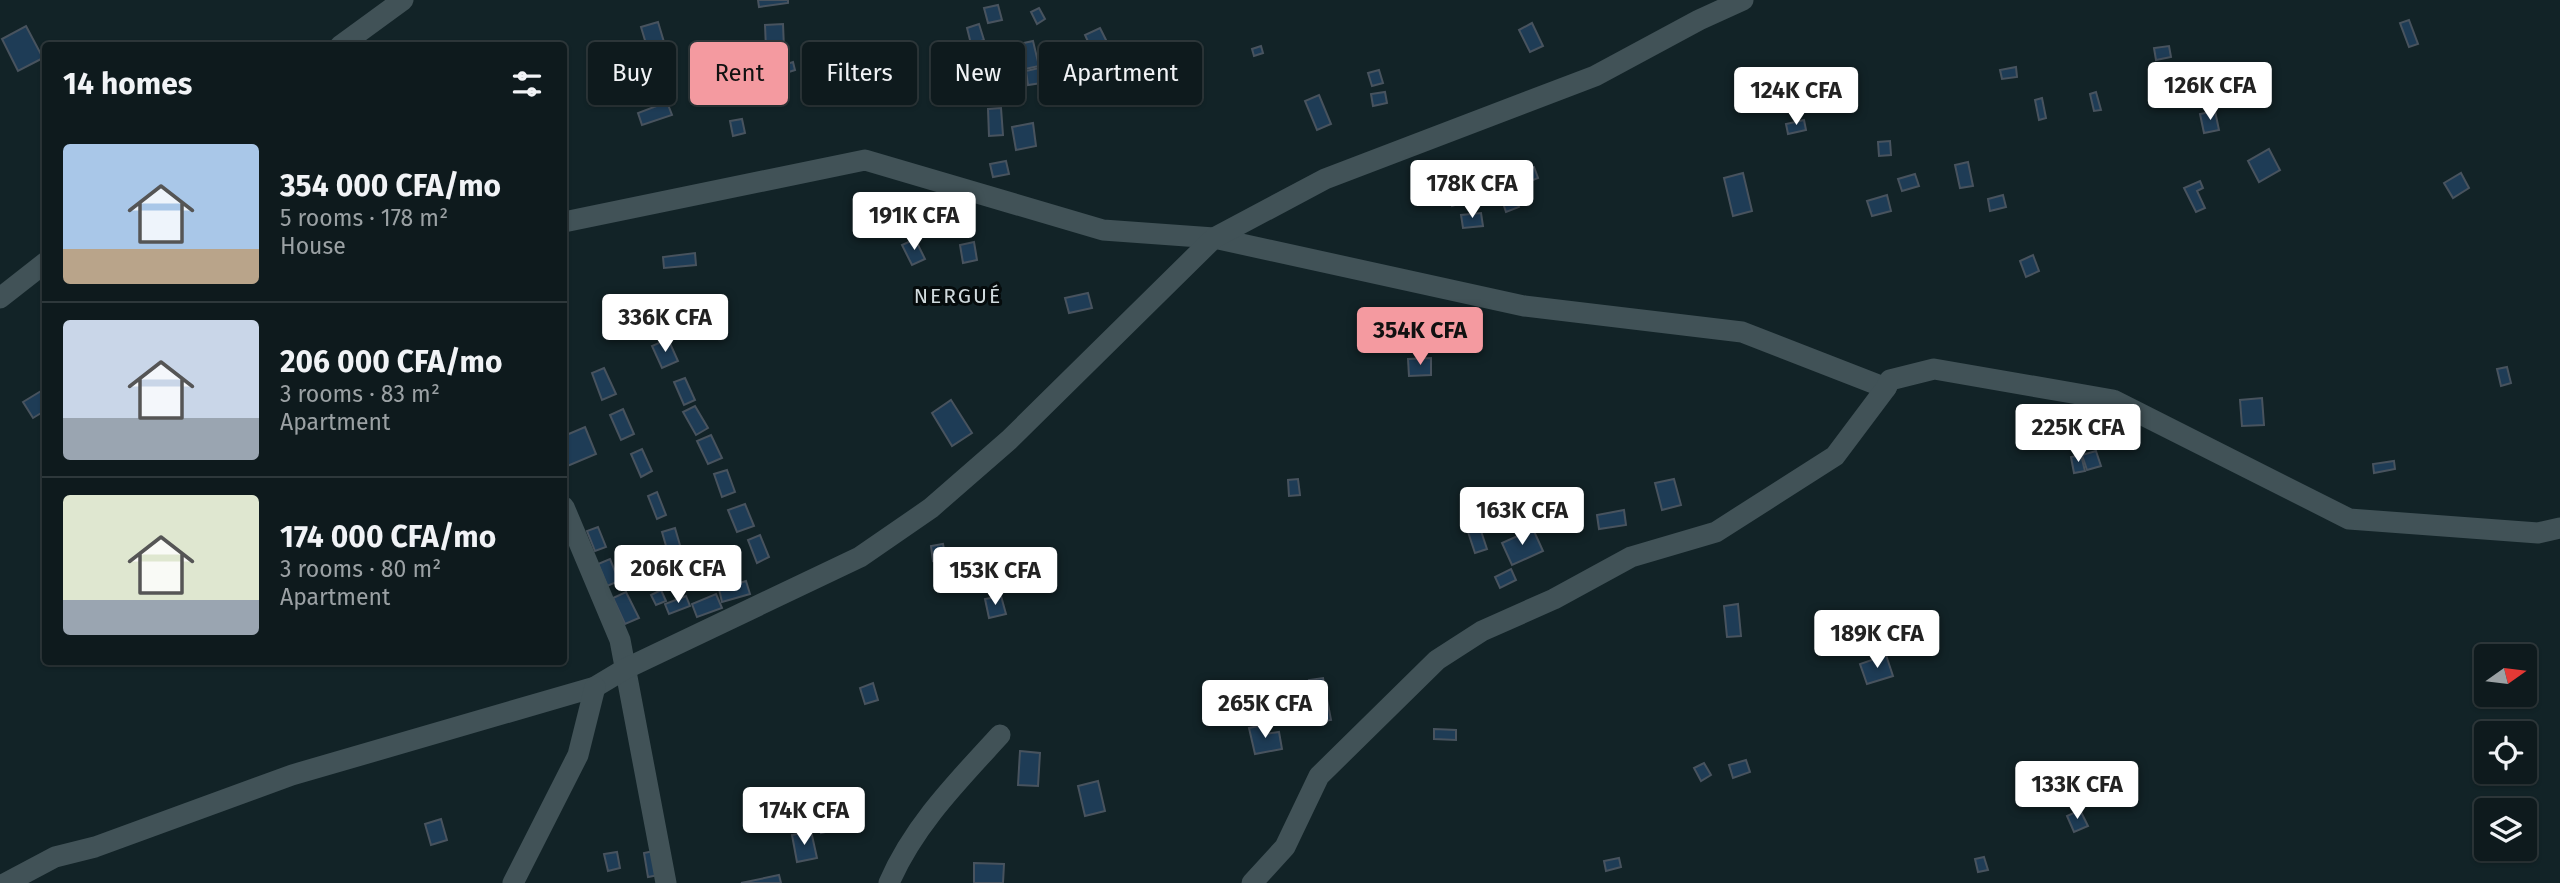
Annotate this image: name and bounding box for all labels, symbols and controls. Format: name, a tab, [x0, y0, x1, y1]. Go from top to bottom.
chip: Buy	[588, 42, 676, 105]
chip: Rent	[690, 42, 788, 105]
chip: Filters	[802, 42, 917, 105]
chip: New	[931, 42, 1025, 105]
chip: Apartment	[1039, 42, 1202, 105]
pin: 126K CFA	[2138, 62, 2282, 122]
icon: filters	[508, 65, 546, 103]
text: 14 homes	[63, 66, 192, 102]
pin: 124K CFA	[1724, 68, 1868, 127]
text: 126K CFA	[2164, 71, 2256, 99]
text: 124K CFA	[1750, 76, 1842, 104]
pin: 178K CFA	[1400, 160, 1544, 220]
text: 354 000 CFA/mo	[280, 168, 501, 204]
text: 178K CFA	[1426, 169, 1518, 197]
icon: home	[119, 172, 203, 256]
pin: 191K CFA	[842, 192, 986, 252]
text: 191K CFA	[869, 201, 959, 229]
text: 5 rooms · 178 m²	[280, 204, 448, 232]
text: House	[280, 232, 346, 260]
district label: NERGUÉ	[914, 283, 1002, 309]
pin: 336K CFA	[593, 294, 737, 354]
text: 336K CFA	[618, 303, 712, 331]
pin: 354K CFA	[1348, 308, 1492, 367]
text: 354K CFA	[1373, 316, 1467, 344]
text: 206 000 CFA/mo	[280, 344, 502, 380]
icon: home	[119, 348, 203, 432]
text: 3 rooms · 83 m²	[280, 380, 440, 408]
pin: 225K CFA	[2006, 405, 2150, 464]
text: Apartment	[280, 408, 390, 436]
text: 225K CFA	[2032, 413, 2124, 441]
pin: 163K CFA	[1450, 488, 1594, 547]
text: 163K CFA	[1476, 496, 1568, 524]
text: 174 000 CFA/mo	[280, 519, 496, 555]
icon: home	[119, 523, 203, 607]
pin: 206K CFA	[606, 546, 750, 605]
pin: 153K CFA	[923, 548, 1067, 607]
text: 206K CFA	[630, 554, 726, 582]
text: 3 rooms · 80 m²	[280, 555, 441, 583]
text: 153K CFA	[949, 556, 1041, 584]
text: Apartment	[280, 583, 390, 611]
pin: 189K CFA	[1805, 610, 1949, 670]
text: 189K CFA	[1830, 619, 1924, 647]
north arrow	[2474, 644, 2538, 707]
map controls	[2474, 644, 2537, 861]
pin: 265K CFA	[1193, 680, 1337, 740]
text: 265K CFA	[1218, 689, 1312, 717]
button: locate	[2474, 721, 2537, 784]
pin: 133K CFA	[2005, 762, 2149, 821]
text: 133K CFA	[2031, 770, 2123, 798]
pin: 174K CFA	[732, 788, 876, 847]
text: 174K CFA	[759, 796, 849, 824]
button: layers	[2474, 798, 2537, 861]

